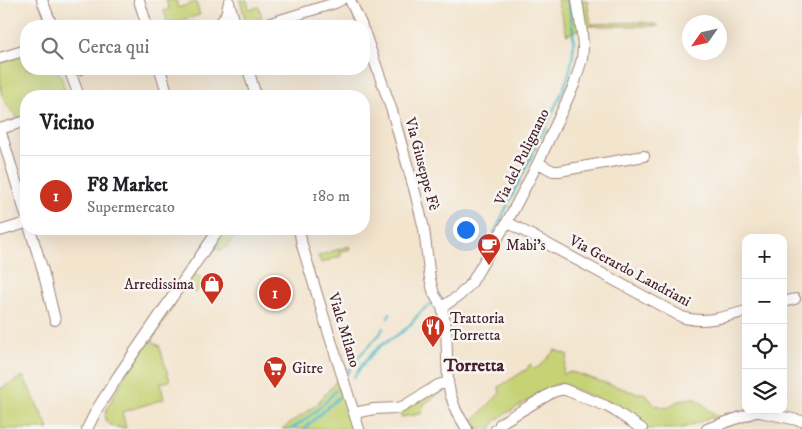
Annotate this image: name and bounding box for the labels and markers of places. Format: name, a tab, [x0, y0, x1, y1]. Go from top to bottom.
cafe icon: Mabi’s	[476, 232, 502, 266]
place label: Mabi’s	[506, 236, 546, 255]
shop icon: Arredissima	[199, 271, 225, 305]
pin: 1	[259, 274, 291, 312]
place label: Arredissima	[124, 275, 195, 294]
place label: Trattoria Torretta	[450, 309, 505, 345]
restaurant icon: Trattoria Torretta	[420, 314, 446, 348]
supermarket icon: Gitre	[262, 355, 288, 389]
place label: Gitre	[292, 359, 323, 378]

